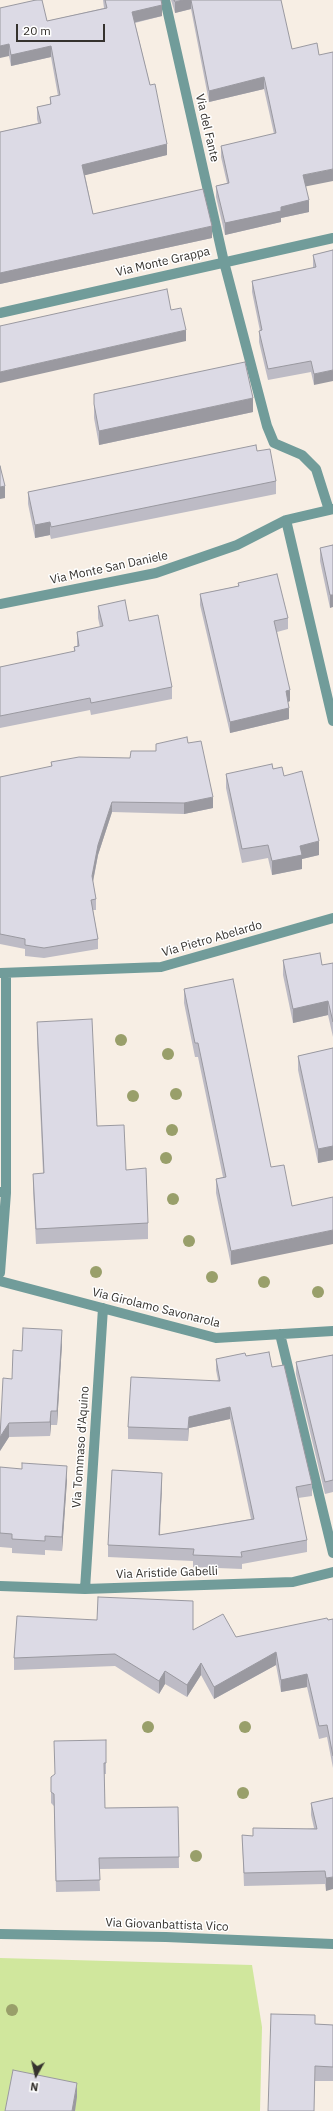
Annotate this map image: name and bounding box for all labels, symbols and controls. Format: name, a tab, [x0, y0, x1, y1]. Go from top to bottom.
scale bar	[18, 16, 107, 42]
text: 20 m	[23, 23, 51, 38]
street label: Via del Fante	[192, 93, 222, 163]
street label: Via Monte Grappa	[115, 244, 211, 280]
street label: Via Monte San Daniele	[49, 548, 169, 588]
street label: Via Pietro Abelardo	[160, 918, 264, 960]
street label: Via Girolamo Savonarola	[90, 1285, 222, 1331]
street label: Via Tommaso d'Aquino	[70, 1385, 92, 1509]
street label: Via Aristide Gabelli	[116, 1564, 218, 1582]
street label: Via Giovanbattista Vico	[105, 1916, 229, 1934]
north arrow	[16, 2055, 56, 2095]
text: N	[29, 2079, 39, 2094]

